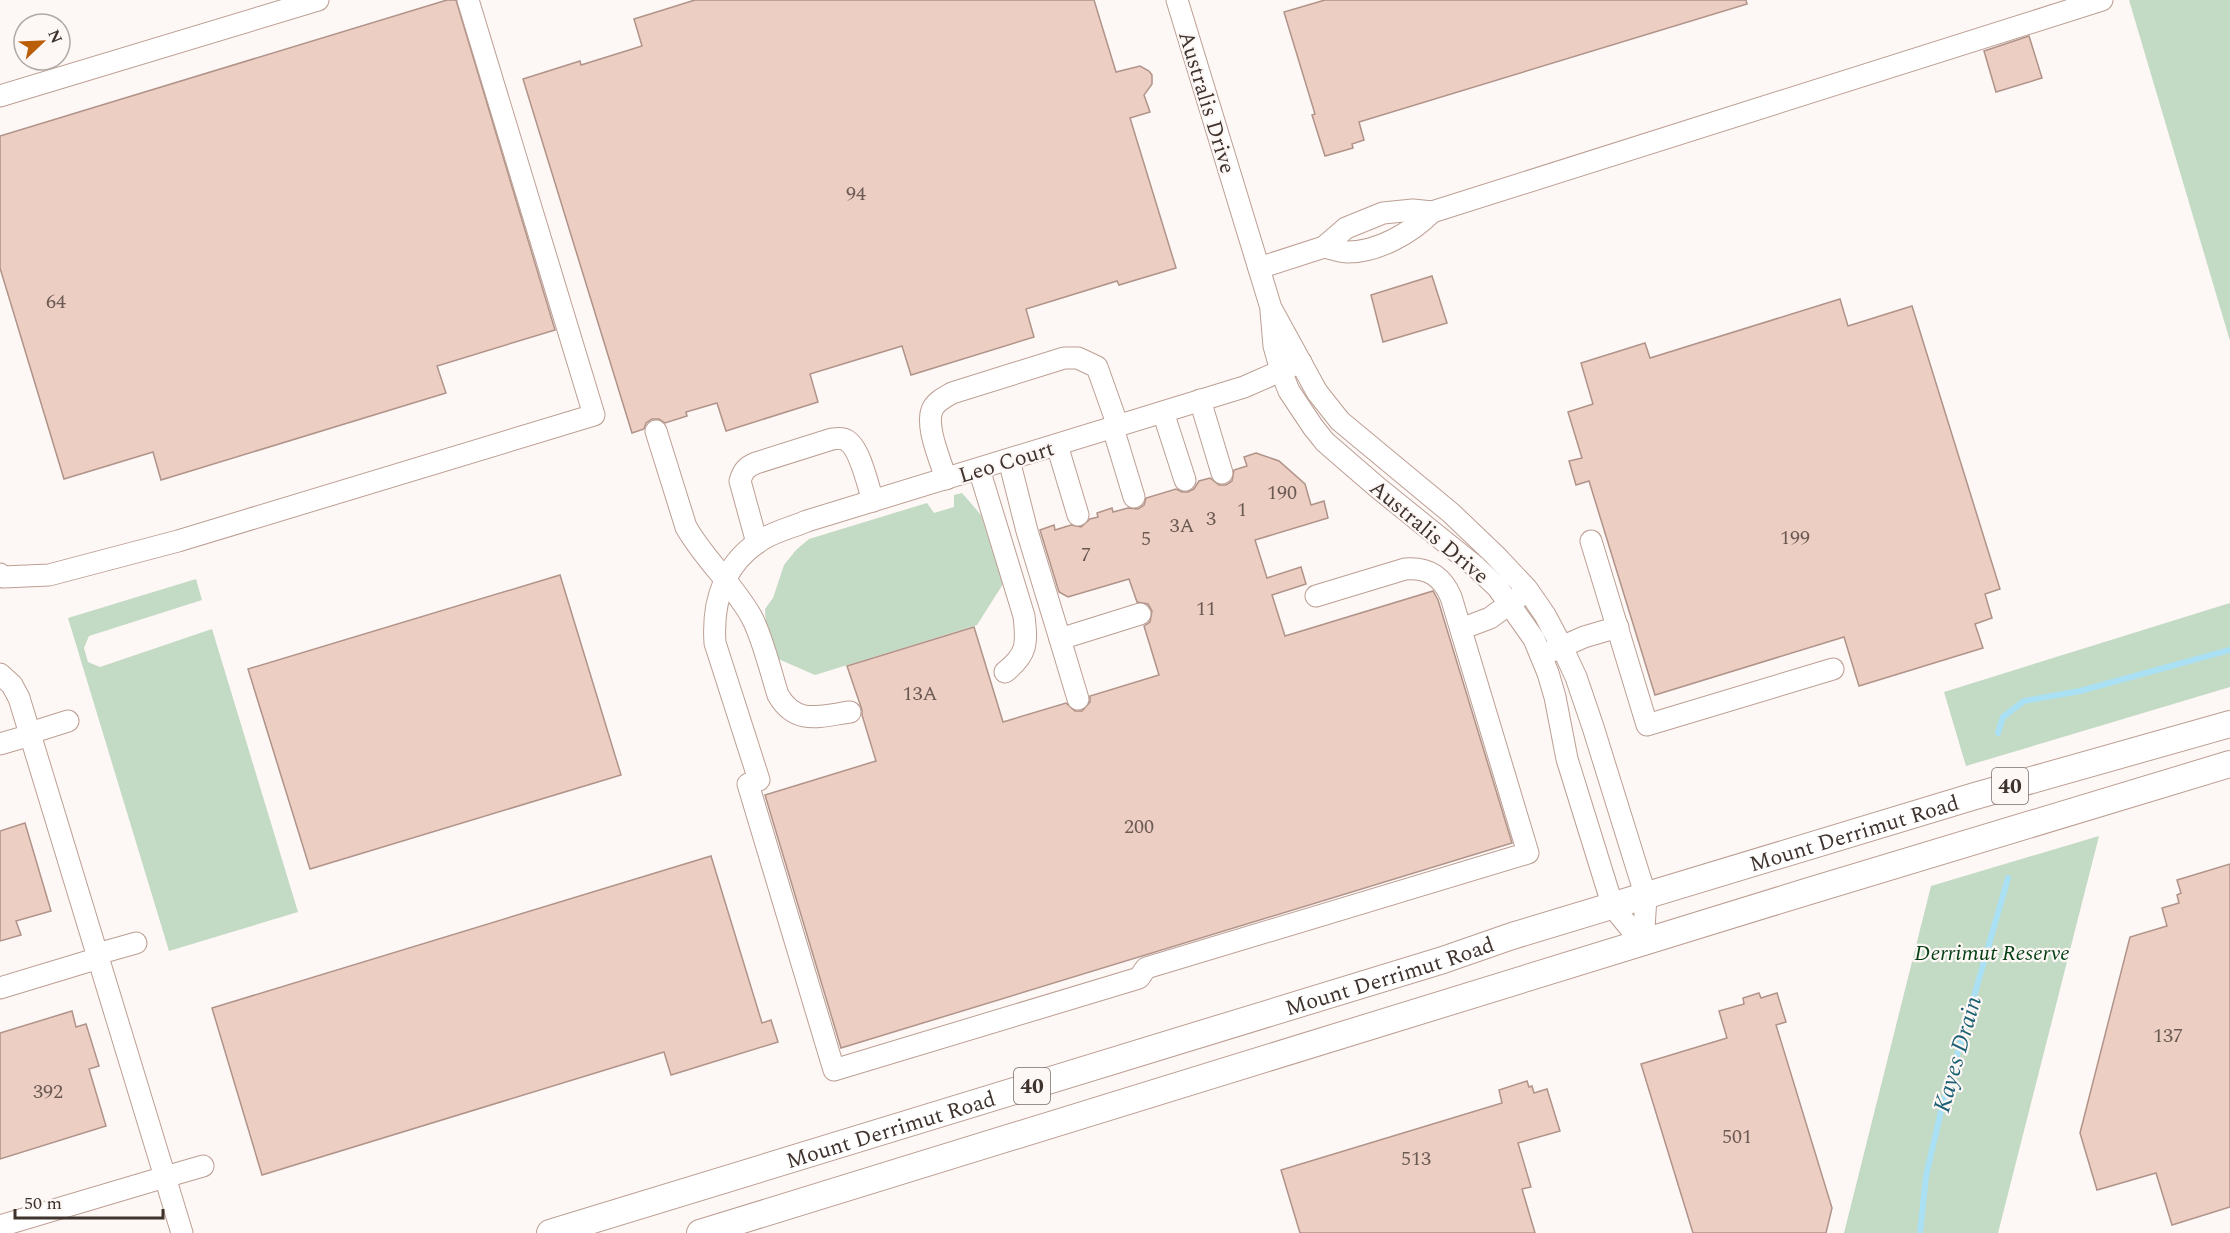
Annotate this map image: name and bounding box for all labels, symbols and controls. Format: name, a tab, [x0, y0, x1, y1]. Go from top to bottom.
north arrow	[12, 12, 72, 72]
text: N	[41, 26, 68, 47]
street label: Australis Drive	[1169, 27, 1244, 178]
house number: 94	[846, 179, 866, 209]
house number: 64	[46, 287, 66, 317]
street label: Leo Court	[954, 432, 1059, 493]
street label: Australis Drive	[1362, 472, 1496, 592]
house number: 190	[1267, 478, 1297, 508]
house number: 1	[1237, 495, 1247, 525]
house number: 3	[1206, 504, 1216, 534]
house number: 3A	[1170, 511, 1195, 541]
house number: 199	[1780, 523, 1810, 553]
house number: 5	[1141, 524, 1151, 554]
house number: 7	[1081, 540, 1091, 570]
house number: 11	[1196, 594, 1216, 624]
house number: 13A	[903, 679, 938, 709]
road number: 40	[1992, 768, 2028, 804]
street label: Mount Derrimut Road	[1745, 787, 1963, 881]
house number: 200	[1124, 812, 1154, 842]
street label: Mount Derrimut Road	[1281, 928, 1499, 1025]
park label: Derrimut Reserve	[1914, 937, 2070, 970]
water label: Kayes Drain	[1924, 992, 1992, 1117]
house number: 137	[2153, 1021, 2183, 1051]
road number: 40	[1014, 1068, 1050, 1104]
house number: 392	[33, 1077, 63, 1107]
street label: Mount Derrimut Road	[782, 1083, 1000, 1178]
house number: 501	[1722, 1122, 1752, 1152]
house number: 513	[1401, 1144, 1431, 1174]
scale bar	[15, 1182, 164, 1220]
text: 50 m	[24, 1190, 62, 1217]

